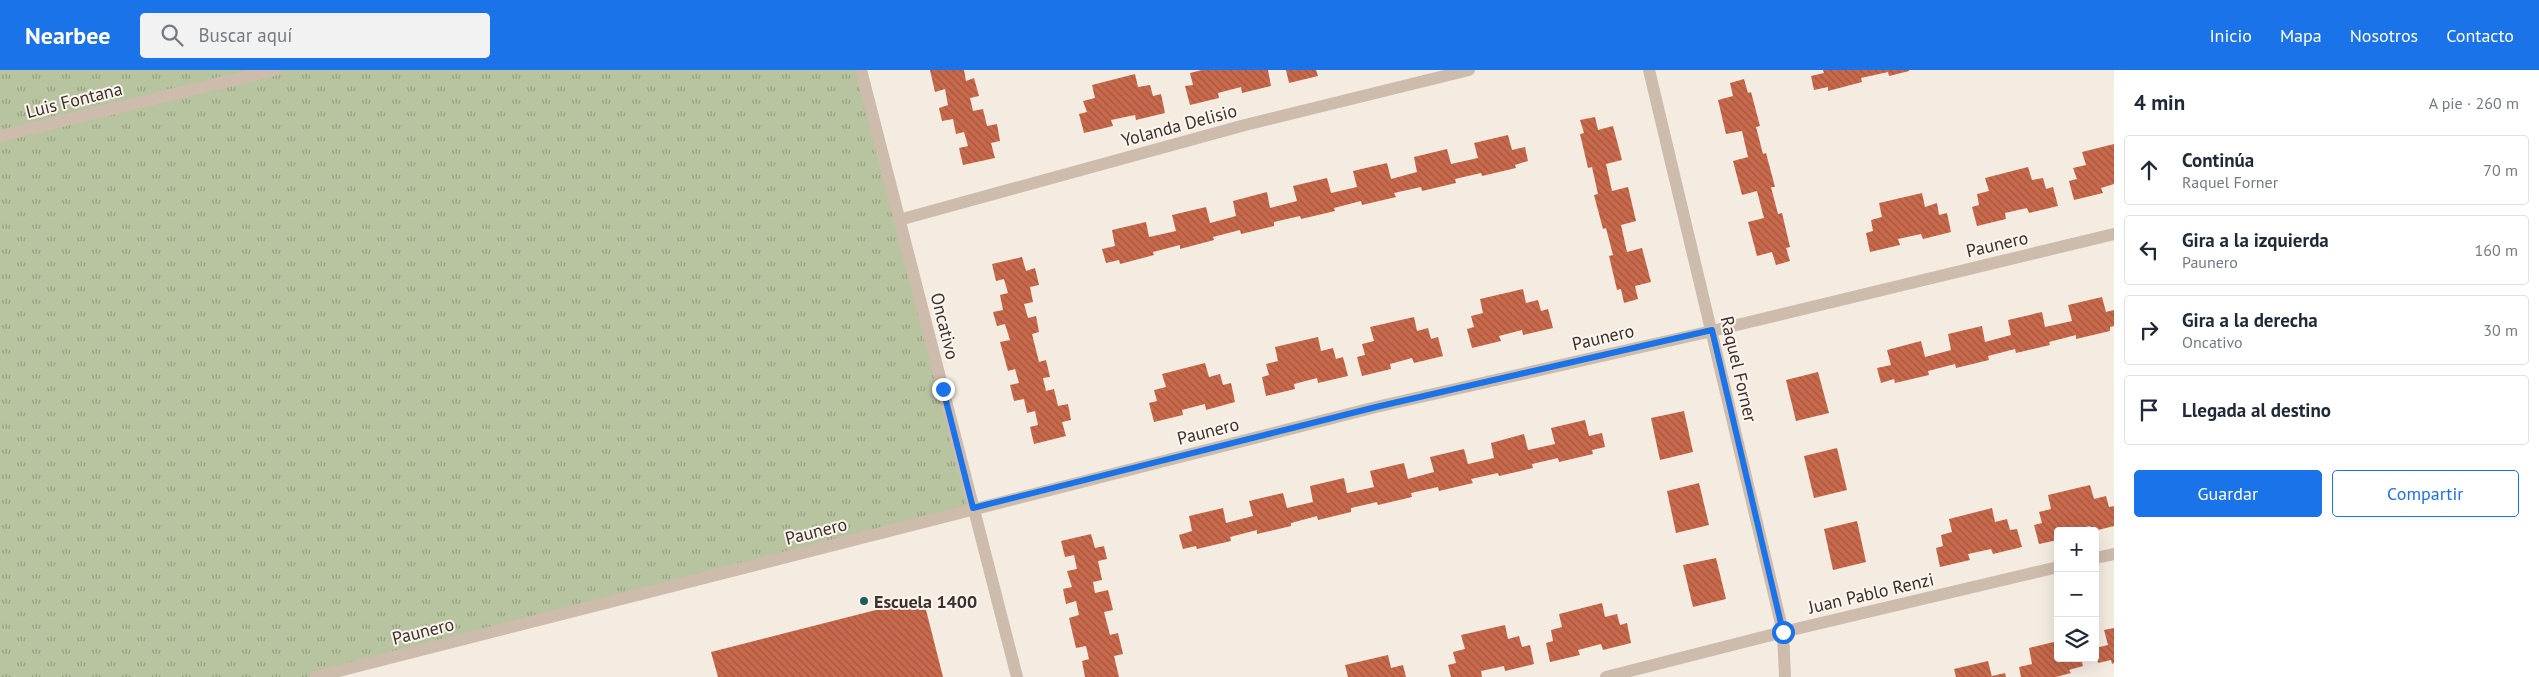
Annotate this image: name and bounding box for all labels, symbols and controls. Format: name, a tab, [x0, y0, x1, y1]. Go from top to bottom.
search box	[140, 13, 490, 58]
text: Nearbee	[25, 20, 110, 51]
icon: search	[158, 21, 186, 49]
text: Buscar aquí	[198, 23, 292, 47]
text: Inicio	[2209, 24, 2252, 47]
text: Mapa	[2280, 24, 2322, 47]
text: Nosotros	[2350, 24, 2418, 47]
text: Contacto	[2446, 24, 2514, 47]
street label: Luis Fontana	[23, 77, 125, 123]
text: 4 min	[2134, 89, 2185, 116]
text: A pie · 260 m	[2429, 93, 2519, 113]
street label: Yolanda Delisio	[1119, 99, 1239, 151]
text: Continúa	[2182, 148, 2254, 172]
icon: ahead	[2135, 156, 2163, 184]
text: 70 m	[2483, 160, 2518, 180]
text: Raquel Forner	[2182, 172, 2278, 192]
street label: Paunero	[1964, 226, 2030, 262]
text: Gira a la izquierda	[2182, 228, 2329, 252]
icon: left	[2135, 236, 2163, 264]
text: 160 m	[2475, 240, 2518, 260]
text: Paunero	[2182, 252, 2238, 272]
street label: Oncativo	[926, 290, 964, 362]
text: Gira a la derecha	[2182, 308, 2318, 332]
street label: Raquel Forner	[1716, 314, 1762, 424]
icon: right	[2135, 316, 2163, 344]
street label: Paunero	[1570, 319, 1636, 355]
text: 30 m	[2483, 320, 2518, 340]
text: Oncativo	[2182, 332, 2243, 352]
route end	[932, 378, 955, 401]
icon: arrive	[2135, 396, 2163, 424]
text: Llegada al destino	[2182, 398, 2331, 422]
street label: Paunero	[1175, 412, 1241, 450]
button: Guardar	[2134, 470, 2322, 517]
button: Compartir	[2332, 470, 2519, 517]
street label: Paunero	[783, 512, 849, 550]
map controls	[2054, 527, 2099, 662]
button: +	[2054, 527, 2099, 572]
street label: Juan Pablo Renzi	[1805, 567, 1936, 619]
button: −	[2054, 572, 2099, 617]
place label: Escuela 1400	[874, 590, 977, 613]
marker: Escuela 1400	[858, 595, 870, 607]
street label: Paunero	[390, 612, 456, 650]
button: layers	[2054, 617, 2099, 662]
route start	[1772, 621, 1795, 644]

